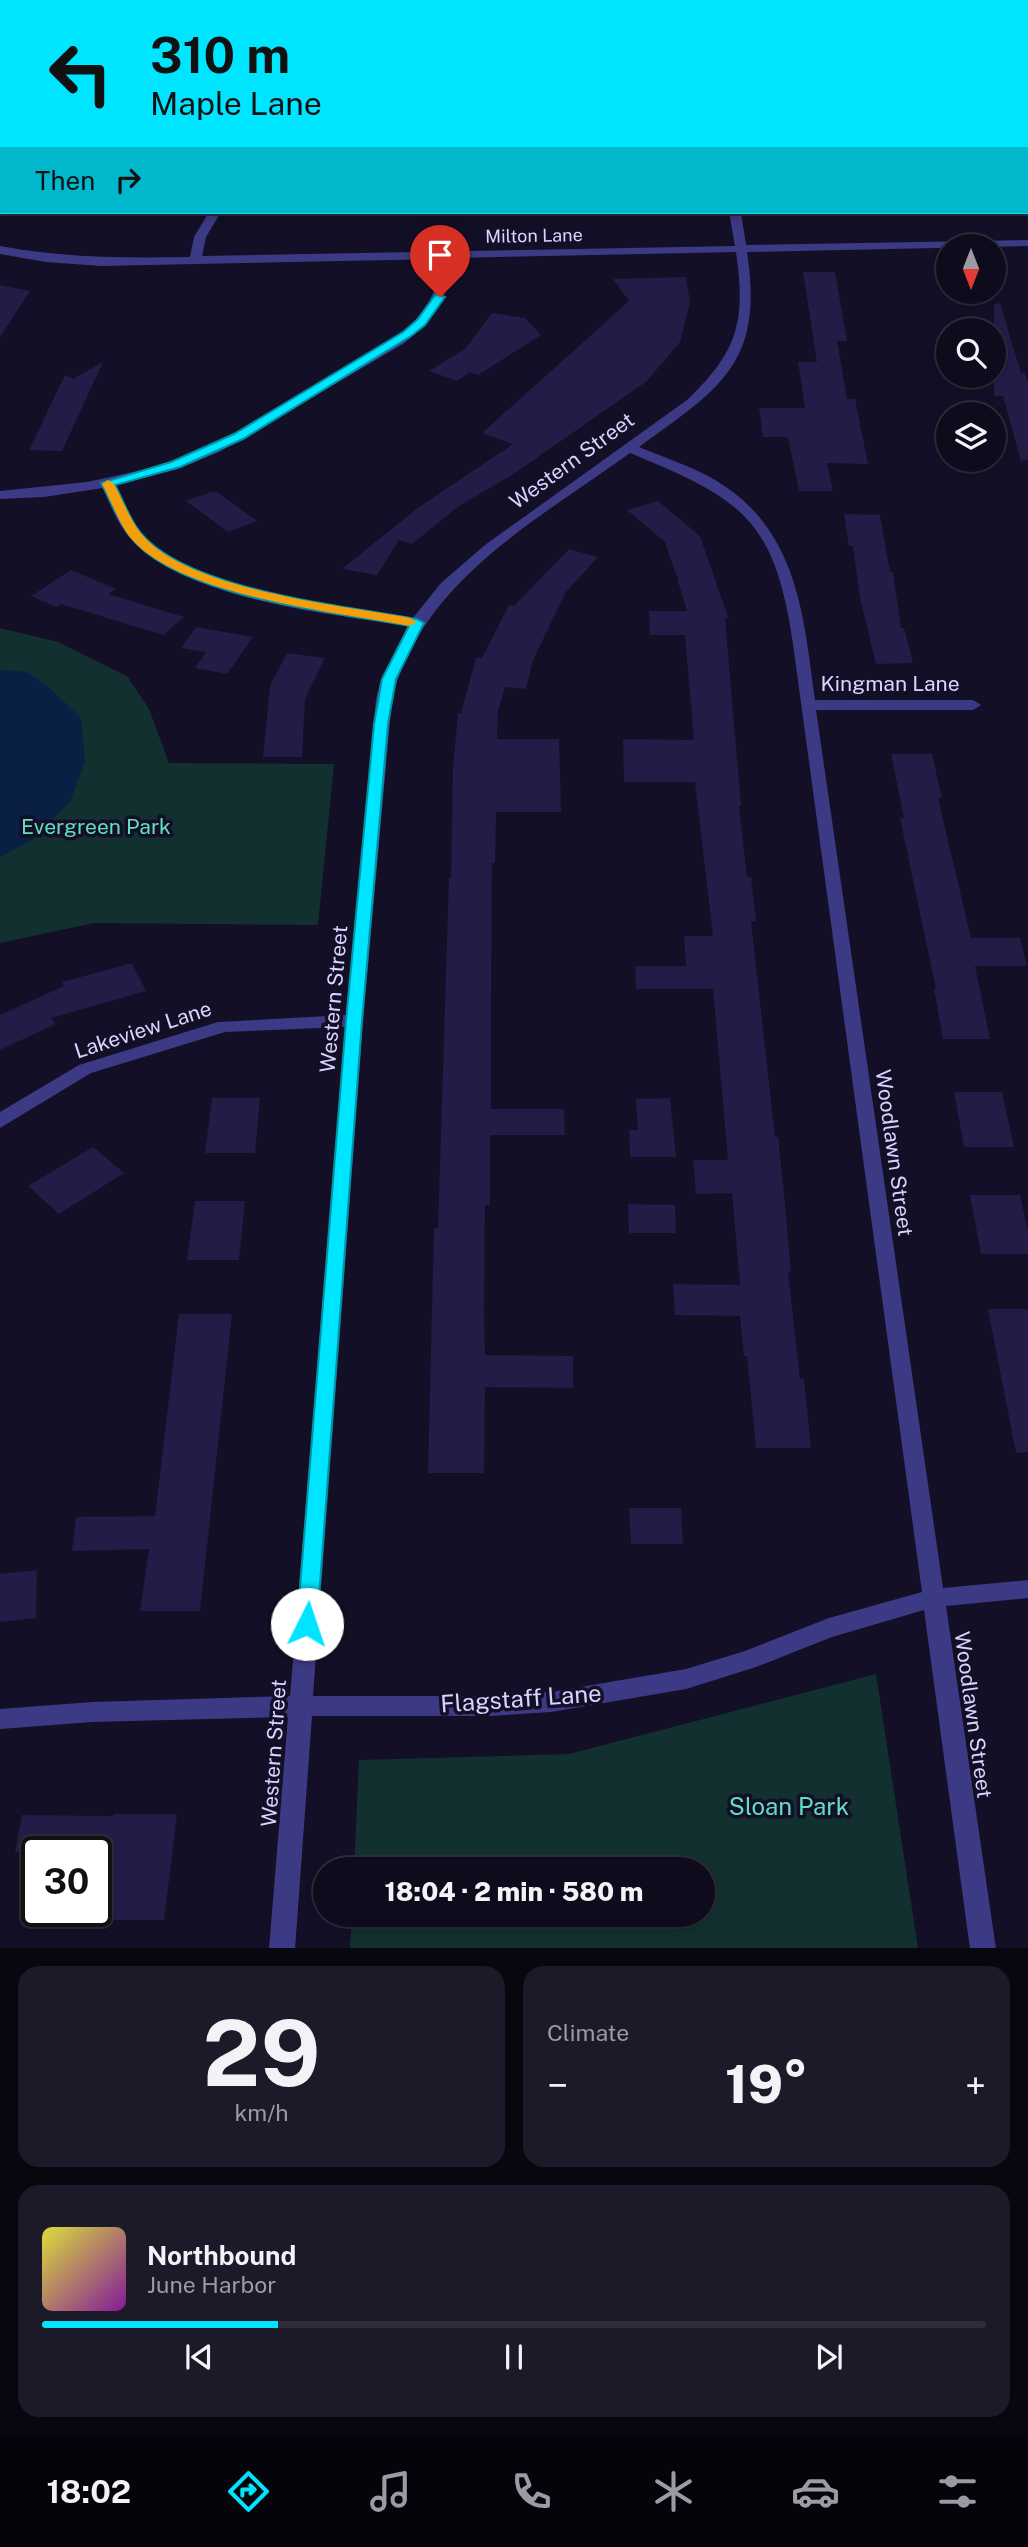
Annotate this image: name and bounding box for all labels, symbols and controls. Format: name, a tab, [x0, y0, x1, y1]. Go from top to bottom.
text: 310 m	[150, 26, 290, 84]
icon: left	[35, 28, 126, 119]
text: Maple Lane	[150, 85, 322, 122]
icon: right	[109, 161, 147, 199]
text: Then	[35, 165, 95, 196]
street label: Milton Lane	[485, 224, 583, 247]
pin	[410, 225, 470, 297]
north arrow	[936, 234, 1006, 304]
map controls	[936, 234, 1006, 472]
icon: arrive	[421, 236, 459, 274]
button: search	[936, 318, 1006, 388]
button: layers	[936, 402, 1006, 472]
street label: Western Street	[505, 407, 639, 514]
street label: Kingman Lane	[820, 671, 960, 696]
park label: Evergreen Park	[21, 814, 171, 839]
street label: Western Street	[315, 924, 352, 1074]
street label: Lakeview Lane	[71, 996, 215, 1063]
street label: Woodlawn Street	[870, 1068, 919, 1238]
position arrow	[270, 1587, 344, 1661]
street label: Woodlawn Street	[949, 1630, 998, 1800]
street label: Western Street	[256, 1678, 291, 1828]
street label: Flagstaff Lane	[439, 1678, 603, 1718]
park label: Sloan Park	[729, 1792, 849, 1820]
speed limit sign: 30	[21, 1836, 112, 1927]
text: 18:04 · 2 min · 580 m	[384, 1876, 644, 1907]
text: 29	[203, 2000, 320, 2106]
text: Climate	[547, 2019, 629, 2046]
text: 19°	[725, 2054, 808, 2115]
text: −	[547, 2063, 568, 2108]
text: +	[965, 2063, 986, 2108]
text: km/h	[234, 2099, 289, 2126]
text: Northbound	[147, 2240, 296, 2271]
text: June Harbor	[147, 2271, 276, 2298]
icon: previous	[180, 2338, 218, 2376]
icon: pause	[495, 2338, 533, 2376]
icon: next	[810, 2338, 848, 2376]
icon: directions	[224, 2467, 273, 2516]
icon: music	[366, 2467, 415, 2516]
icon: phone	[507, 2467, 556, 2516]
icon: climate	[649, 2467, 698, 2516]
icon: car	[791, 2467, 840, 2516]
icon: filters	[933, 2467, 982, 2516]
text: 18:02	[46, 2473, 131, 2510]

